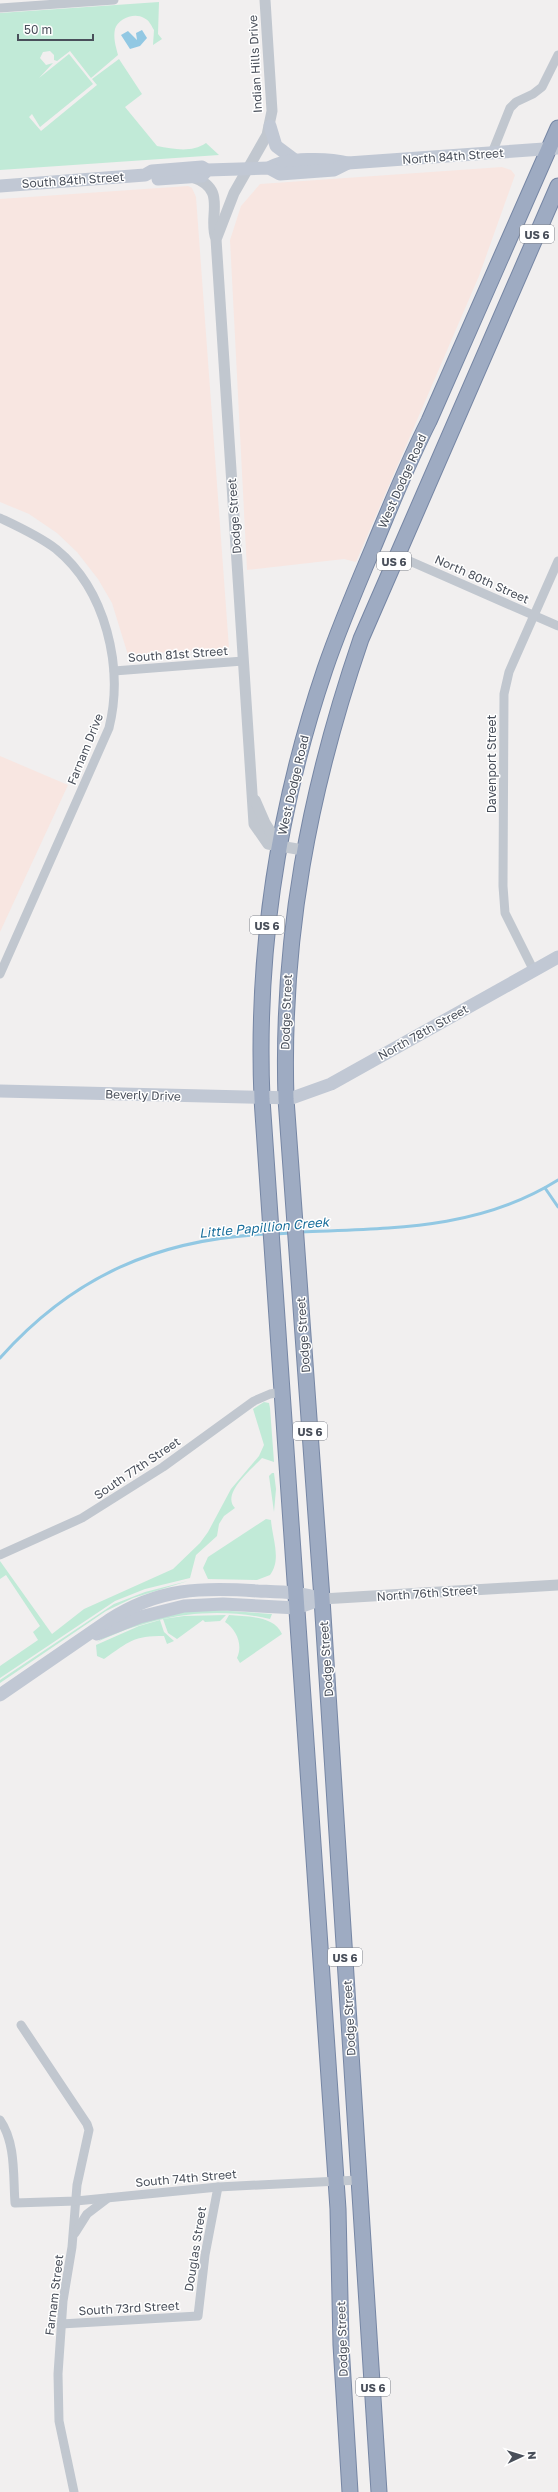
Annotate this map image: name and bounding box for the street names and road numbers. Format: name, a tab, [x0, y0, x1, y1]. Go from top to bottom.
street label: Indian Hills Drive	[245, 15, 265, 113]
street label: North 84th Street	[402, 145, 504, 167]
street label: South 84th Street	[21, 169, 125, 191]
road number: US 6	[520, 225, 554, 243]
street label: West Dodge Road	[374, 431, 430, 531]
street label: Dodge Street	[224, 477, 244, 554]
street label: North 80th Street	[432, 551, 532, 607]
road number: US 6	[377, 552, 411, 570]
street label: South 81st Street	[128, 643, 229, 665]
street label: Farnam Drive	[64, 711, 106, 787]
street label: Davenport Street	[484, 715, 499, 813]
street label: West Dodge Road	[274, 734, 312, 836]
road number: US 6	[250, 916, 284, 934]
street label: Dodge Street	[277, 974, 295, 1050]
street label: North 78th Street	[375, 1001, 471, 1063]
street label: Beverly Drive	[105, 1086, 181, 1104]
street label: Dodge Street	[293, 1296, 313, 1373]
road number: US 6	[293, 1422, 327, 1440]
street label: South 77th Street	[91, 1434, 183, 1502]
street label: North 76th Street	[376, 1582, 478, 1604]
street label: Dodge Street	[316, 1620, 336, 1697]
road number: US 6	[328, 1948, 362, 1966]
street label: Dodge Street	[340, 1980, 358, 2056]
street label: South 74th Street	[135, 2166, 238, 2190]
street label: Douglas Street	[181, 2205, 209, 2293]
street label: Farnam Street	[42, 2253, 66, 2336]
street label: South 73rd Street	[78, 2298, 180, 2318]
street label: Dodge Street	[333, 2301, 351, 2377]
road number: US 6	[356, 2378, 390, 2396]

